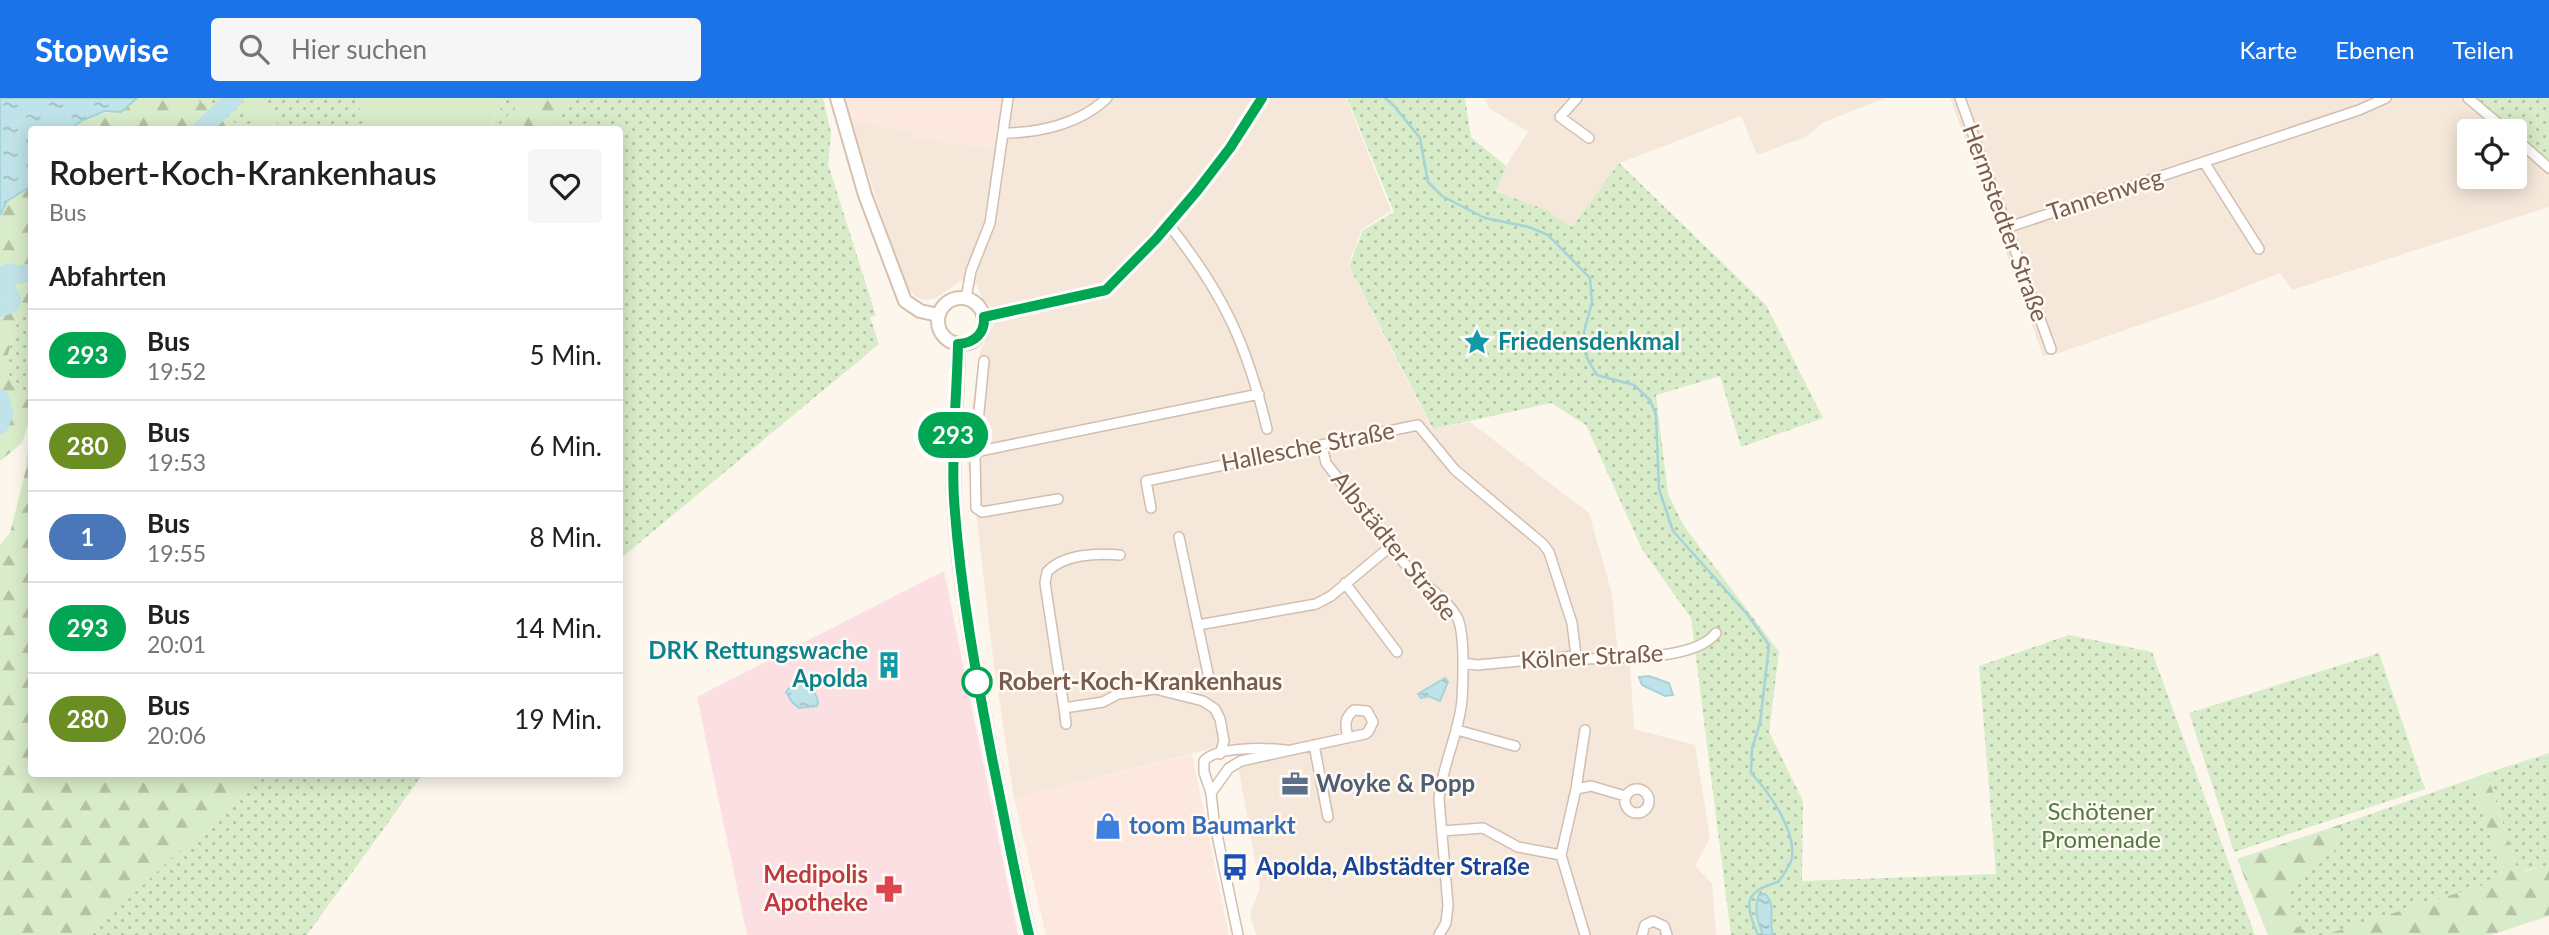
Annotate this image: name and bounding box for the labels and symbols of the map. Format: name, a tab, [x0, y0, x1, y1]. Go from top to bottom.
street label: Hermstedter Straße	[1957, 120, 2056, 325]
street label: Tannenweg	[2043, 161, 2166, 226]
place label: Friedensdenkmal	[1498, 326, 1680, 355]
place icon: Friedensdenkmal	[1462, 327, 1492, 357]
line badge: 293	[913, 412, 993, 458]
street label: Hallesche Straße	[1219, 414, 1397, 477]
street label: Albstädter Straße	[1326, 465, 1464, 625]
place label: DRK Rettungswache Apolda	[648, 635, 868, 692]
street label: Kölner Straße	[1520, 637, 1664, 674]
building icon: DRK Rettungswache Apolda	[874, 650, 904, 680]
place label: Robert-Koch-Krankenhaus	[998, 666, 1282, 695]
marker: Robert-Koch-Krankenhaus	[962, 667, 992, 697]
place label: Woyke & Popp	[1316, 768, 1475, 797]
office icon: Woyke & Popp	[1280, 769, 1310, 799]
park label: Schötener Promenade	[2041, 796, 2161, 853]
place label: toom Baumarkt	[1129, 810, 1296, 839]
shop icon: toom Baumarkt	[1093, 811, 1123, 841]
place label: Apolda, Albstädter Straße	[1255, 851, 1530, 880]
bus stop icon: Apolda, Albstädter Straße	[1220, 852, 1250, 882]
place label: Medipolis Apotheke	[763, 859, 868, 916]
pharmacy icon: Medipolis Apotheke	[874, 874, 904, 904]

